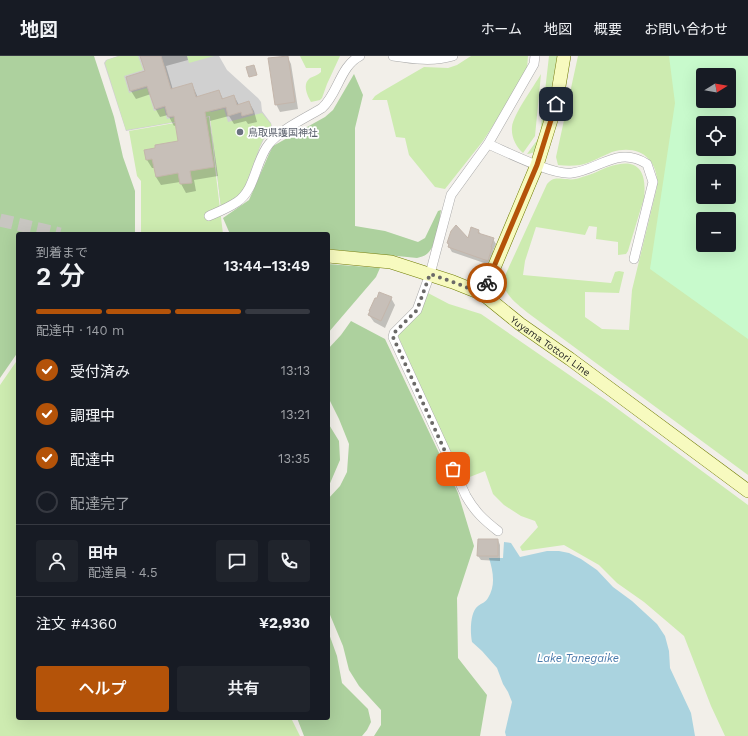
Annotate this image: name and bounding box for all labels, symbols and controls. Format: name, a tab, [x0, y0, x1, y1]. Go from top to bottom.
text: 地図	[20, 18, 58, 41]
text: ホーム	[480, 21, 522, 37]
text: 地図	[544, 21, 572, 37]
text: 概要	[594, 21, 622, 37]
text: お問い合わせ	[644, 21, 728, 37]
north arrow	[696, 68, 736, 108]
map controls	[696, 68, 736, 252]
pin	[539, 87, 573, 121]
icon: home	[545, 93, 567, 115]
button: locate	[696, 116, 736, 156]
marker: 鳥取県護国神社	[235, 127, 245, 137]
place label: 鳥取県護国神社	[248, 127, 318, 138]
button: +	[696, 164, 736, 204]
button: −	[696, 212, 736, 252]
text: 到着まで	[36, 245, 88, 260]
text: 13:44–13:49	[224, 257, 310, 275]
text: 2 分	[36, 261, 85, 291]
courier	[467, 263, 507, 303]
icon: bike	[476, 272, 498, 294]
street label: Yuyama Tottori Line	[508, 314, 593, 378]
text: 配達中 · 140 m	[36, 323, 124, 338]
icon: check	[36, 359, 58, 381]
text: 受付済み	[70, 363, 130, 381]
text: 13:13	[281, 363, 310, 378]
icon: check	[36, 403, 58, 425]
text: 調理中	[70, 407, 115, 425]
text: 13:21	[281, 407, 310, 422]
icon: check	[36, 447, 58, 469]
text: 配達中	[70, 451, 115, 469]
text: 13:35	[278, 451, 310, 466]
pin	[436, 452, 470, 486]
icon: bag	[442, 458, 464, 480]
text: 配達完了	[70, 495, 130, 513]
button: person	[36, 540, 78, 582]
button: chat	[216, 540, 258, 582]
button: phone	[268, 540, 310, 582]
text: 田中	[88, 544, 118, 562]
text: 配達員 · 4.5	[88, 565, 158, 580]
text: ¥2,930	[259, 614, 310, 632]
text: 注文 #4360	[36, 615, 117, 633]
water label: Lake Tanegaike	[537, 652, 619, 665]
button: ヘルプ	[36, 666, 169, 712]
button: 共有	[177, 666, 310, 712]

